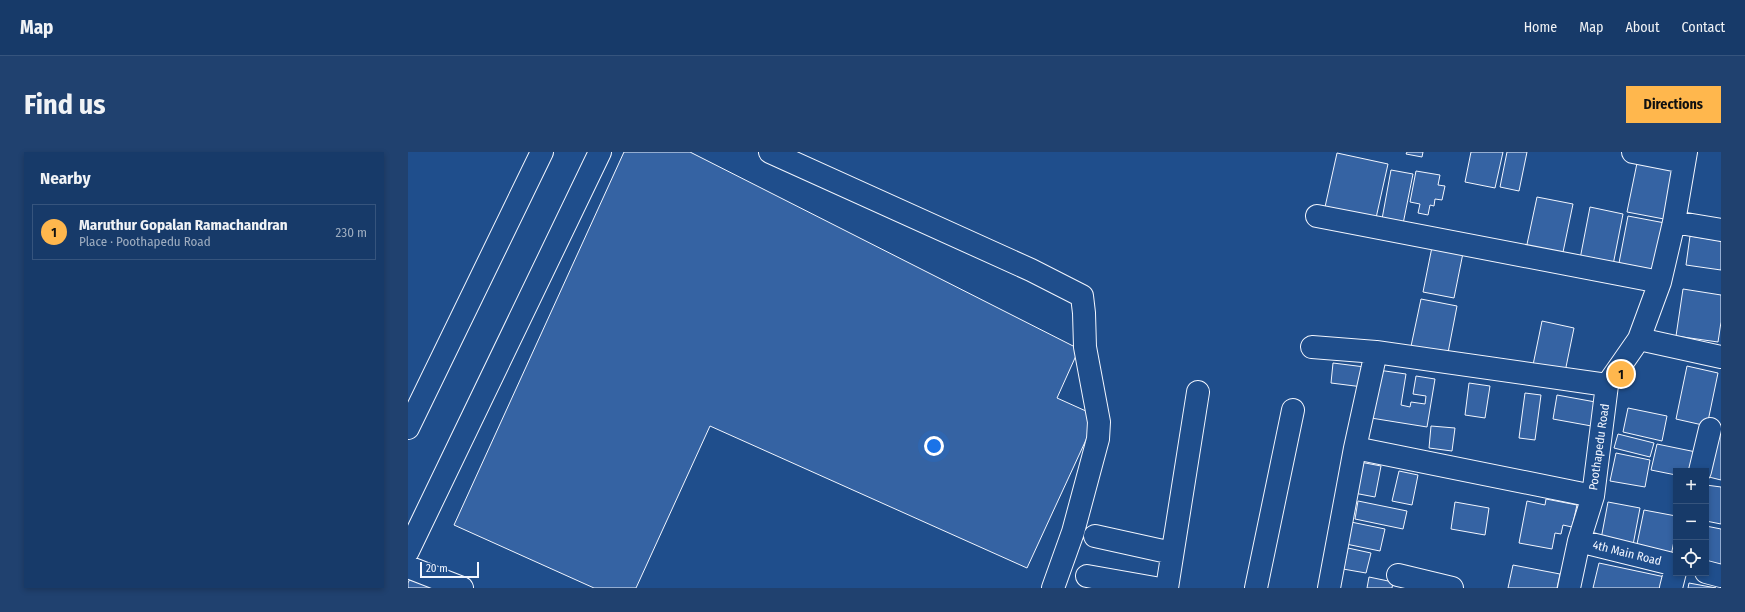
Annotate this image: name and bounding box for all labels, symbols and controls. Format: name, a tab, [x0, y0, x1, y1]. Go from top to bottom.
text: Map	[20, 16, 53, 39]
text: Home	[1524, 19, 1557, 36]
text: Map	[1579, 19, 1603, 36]
text: About	[1625, 19, 1660, 36]
text: Contact	[1682, 19, 1725, 36]
button: Directions	[1626, 86, 1721, 123]
text: Find us	[24, 88, 106, 121]
text: Nearby	[40, 168, 91, 189]
text: Maruthur Gopalan Ramachandran	[79, 216, 288, 234]
text: 1	[51, 225, 57, 240]
text: 230 m	[336, 225, 367, 240]
text: Place · Poothapedu Road	[79, 234, 211, 249]
pin: 1	[1608, 359, 1634, 389]
street label: Poothapedu Road	[1586, 403, 1612, 491]
your location	[924, 436, 944, 456]
map controls	[1673, 468, 1709, 576]
button: +	[1673, 468, 1709, 504]
button: −	[1673, 504, 1709, 540]
street label: 4th Main Road	[1591, 538, 1663, 568]
button: locate	[1673, 540, 1709, 576]
scale bar	[420, 560, 479, 579]
text: 20 m	[426, 562, 448, 575]

